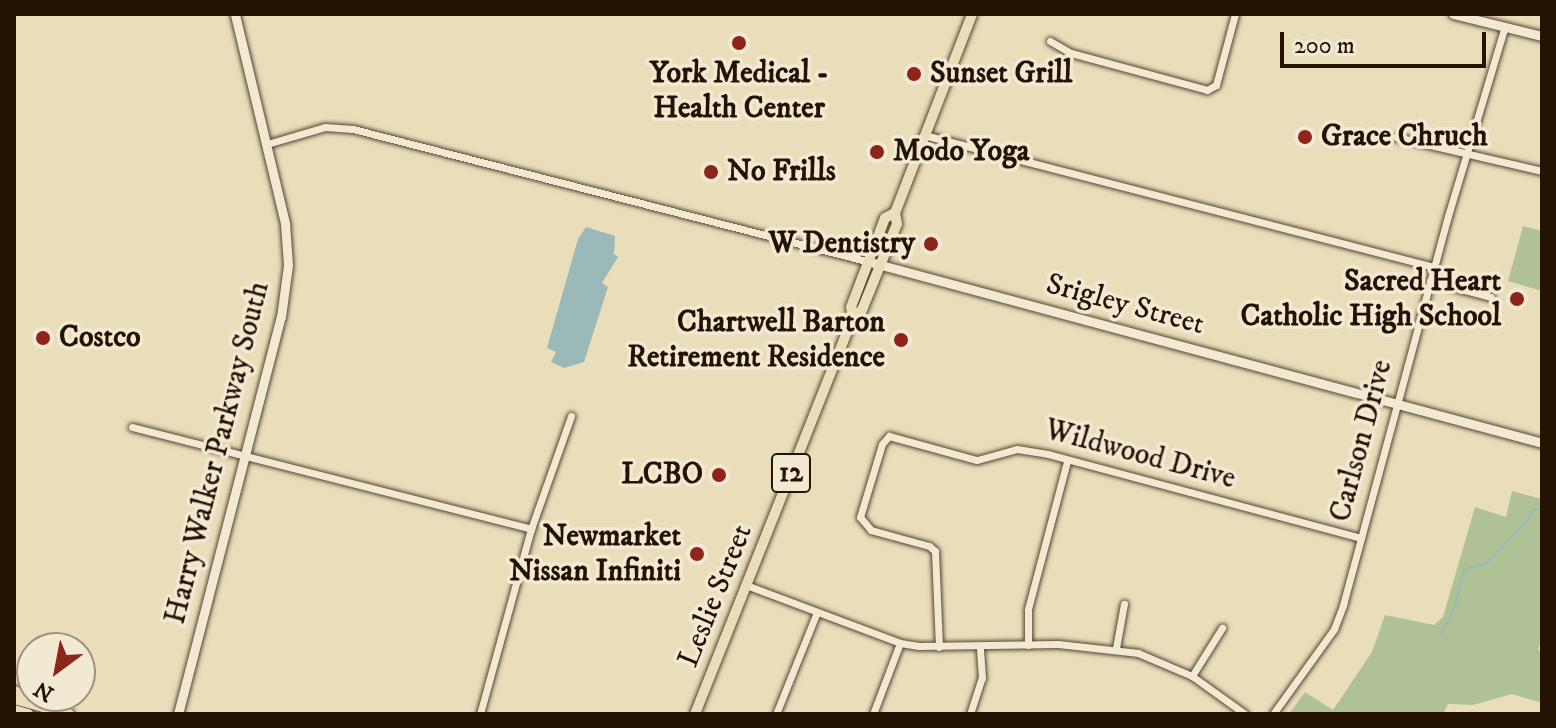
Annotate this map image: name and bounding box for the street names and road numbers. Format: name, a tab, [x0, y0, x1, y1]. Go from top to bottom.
street label: Srigley Street	[1042, 267, 1208, 343]
street label: Harry Walker Parkway South	[158, 278, 278, 628]
street label: Carlson Drive	[1323, 356, 1401, 526]
street label: Wildwood Drive	[1041, 412, 1239, 498]
road number: 12	[769, 449, 813, 497]
street label: Leslie Street	[671, 519, 761, 673]

